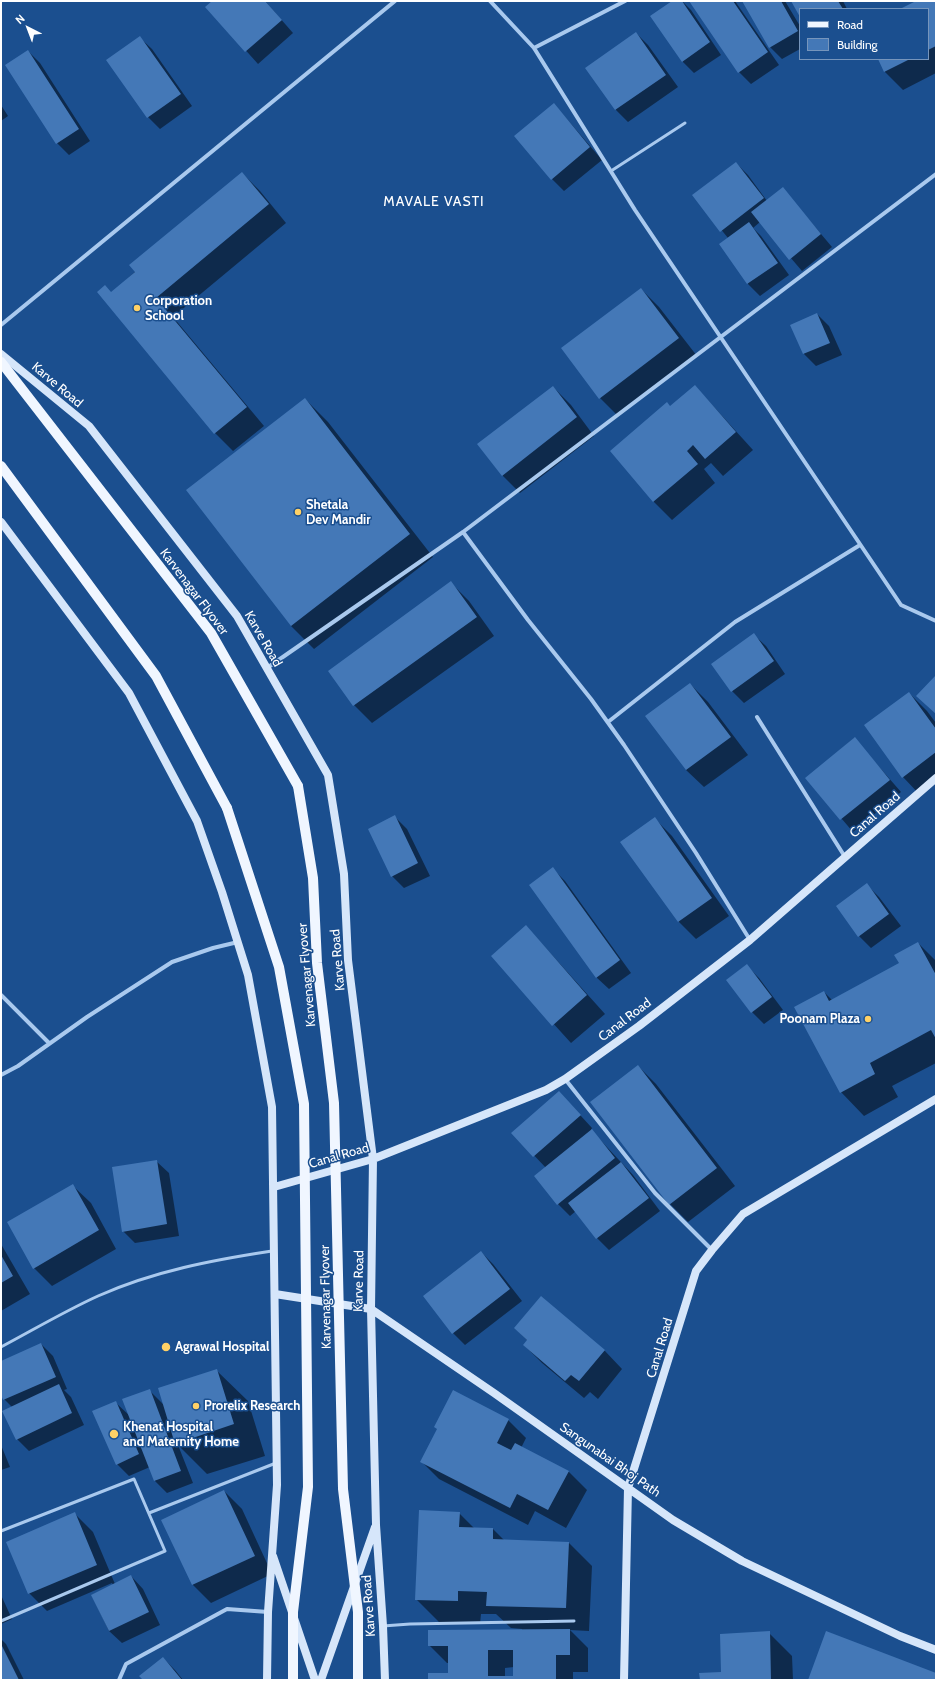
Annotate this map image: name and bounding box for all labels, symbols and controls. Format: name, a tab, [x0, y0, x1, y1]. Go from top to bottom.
north arrow	[8, 8, 48, 48]
legend	[799, 8, 929, 60]
text: N	[12, 11, 28, 27]
text: Road	[837, 17, 863, 32]
text: Building	[837, 37, 878, 52]
district label: MAVALE VASTI	[383, 194, 485, 210]
place label: Corporation School	[145, 293, 212, 324]
marker: Corporation School	[132, 303, 142, 313]
street label: Karve Road	[28, 359, 86, 411]
place label: Shetala Dev Mandir	[306, 497, 371, 528]
marker: Shetala Dev Mandir	[293, 507, 303, 517]
street label: Karvenagar Flyover	[156, 546, 232, 638]
street label: Karve Road	[241, 608, 285, 670]
street label: Canal Road	[847, 789, 903, 841]
street label: Karvenagar Flyover	[295, 922, 319, 1028]
street label: Karve Road	[328, 929, 348, 991]
street label: Canal Road	[596, 995, 654, 1045]
place label: Poonam Plaza	[780, 1011, 860, 1027]
marker: Poonam Plaza	[863, 1014, 873, 1024]
street label: Canal Road	[307, 1140, 371, 1172]
street label: Karvenagar Flyover	[317, 1245, 335, 1349]
street label: Karve Road	[351, 1250, 367, 1312]
street label: Canal Road	[643, 1316, 677, 1380]
place label: Agrawal Hospital	[175, 1339, 269, 1355]
marker: Agrawal Hospital	[160, 1341, 172, 1353]
place label: Prorelix Research	[204, 1398, 300, 1414]
marker: Prorelix Research	[191, 1401, 201, 1411]
place label: Khenat Hospital and Maternity Home	[123, 1419, 239, 1450]
street label: Sangunabai Bhoj Path	[557, 1419, 663, 1501]
marker: Khenat Hospital and Maternity Home	[108, 1428, 120, 1440]
street label: Karve Road	[359, 1575, 379, 1637]

